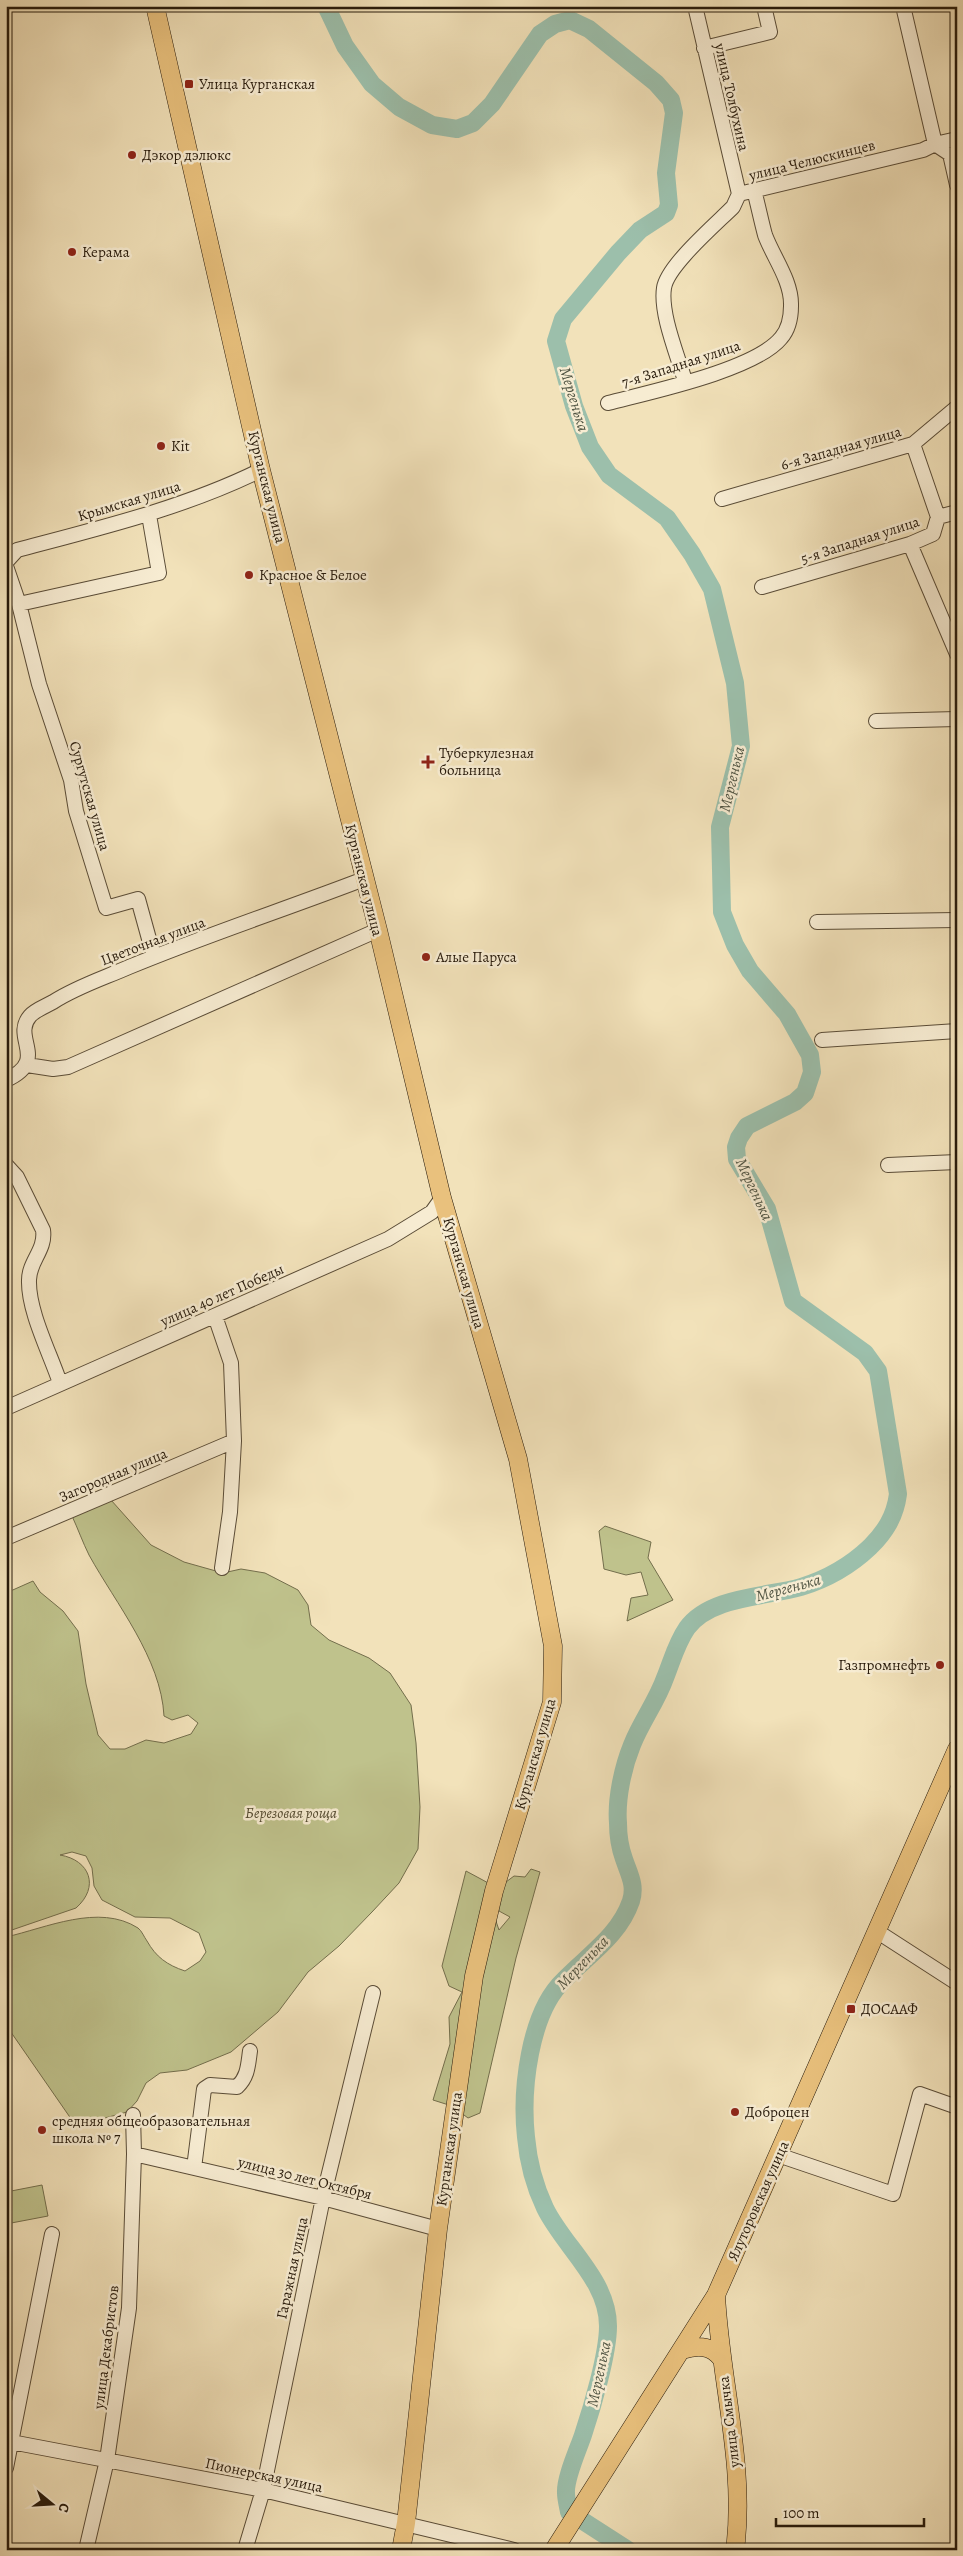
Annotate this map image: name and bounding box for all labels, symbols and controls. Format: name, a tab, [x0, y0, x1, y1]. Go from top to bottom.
street label: улица Толбухина	[710, 40, 754, 153]
place label: Улица Курганская	[199, 74, 315, 94]
marker: Улица Курганская	[183, 78, 195, 90]
street label: улица Челюскинцев	[746, 135, 877, 186]
place label: Дэкор дэлюкс	[142, 145, 231, 165]
marker: Дэкор дэлюкс	[126, 149, 138, 161]
place label: Керама	[82, 242, 130, 262]
marker: Керама	[66, 246, 78, 258]
street label: 7-я Западная улица	[619, 335, 743, 393]
water label: Мергенька	[554, 364, 594, 434]
street label: 6-я Западная улица	[778, 421, 904, 475]
street label: Курганская улица	[243, 429, 291, 545]
place label: Kit	[171, 436, 190, 456]
marker: Kit	[155, 440, 167, 452]
street label: Крымская улица	[75, 476, 183, 526]
street label: 5-я Западная улица	[798, 511, 922, 569]
place label: Красное & Белое	[259, 565, 367, 585]
marker: Красное & Белое	[243, 569, 255, 581]
street label: Сургутская улица	[65, 739, 115, 853]
place label: Туберкулезная больница	[439, 743, 534, 780]
water label: Мергенька	[714, 744, 750, 814]
marker: Туберкулезная больница	[421, 755, 435, 769]
street label: Курганская улица	[340, 822, 388, 938]
street label: Цветочная улица	[98, 912, 208, 970]
place label: Алые Паруса	[435, 947, 517, 967]
marker: Алые Паруса	[420, 951, 432, 963]
water label: Мергенька	[730, 1155, 778, 1224]
street label: Курганская улица	[439, 1215, 489, 1331]
street label: улица 40 лет Победы	[156, 1259, 287, 1332]
street label: Загородная улица	[56, 1443, 170, 1507]
water label: Мергенька	[753, 1569, 823, 1607]
place label: Газпромнефть	[838, 1655, 930, 1675]
marker: Газпромнефть	[934, 1659, 946, 1671]
street label: Курганская улица	[510, 1696, 560, 1812]
park label: Березовая роща	[245, 1803, 337, 1823]
water label: Мергенька	[552, 1931, 614, 1994]
place label: ДОСААФ	[861, 1999, 918, 2019]
marker: ДОСААФ	[845, 2003, 857, 2015]
street label: Курганская улица	[431, 2091, 467, 2207]
place label: Доброцен	[745, 2102, 810, 2122]
marker: Доброцен	[729, 2106, 741, 2118]
place label: средняя общеобразовательная школа № 7	[52, 2111, 250, 2148]
marker: средняя общеобразовательная школа № 7	[36, 2124, 48, 2136]
street label: Ялуторовская улица	[722, 2138, 794, 2264]
street label: улица 30 лет Октября	[235, 2151, 374, 2204]
street label: Гаражная улица	[271, 2215, 313, 2321]
street label: улица Декабристов	[88, 2284, 124, 2411]
water label: Мергенька	[581, 2339, 617, 2409]
street label: улица Смычка	[713, 2375, 745, 2470]
street label: Пионерская улица	[203, 2453, 325, 2497]
north arrow	[28, 2478, 78, 2528]
scale bar	[776, 2496, 923, 2528]
text: С	[53, 2501, 74, 2515]
text: 100 m	[783, 2503, 820, 2523]

